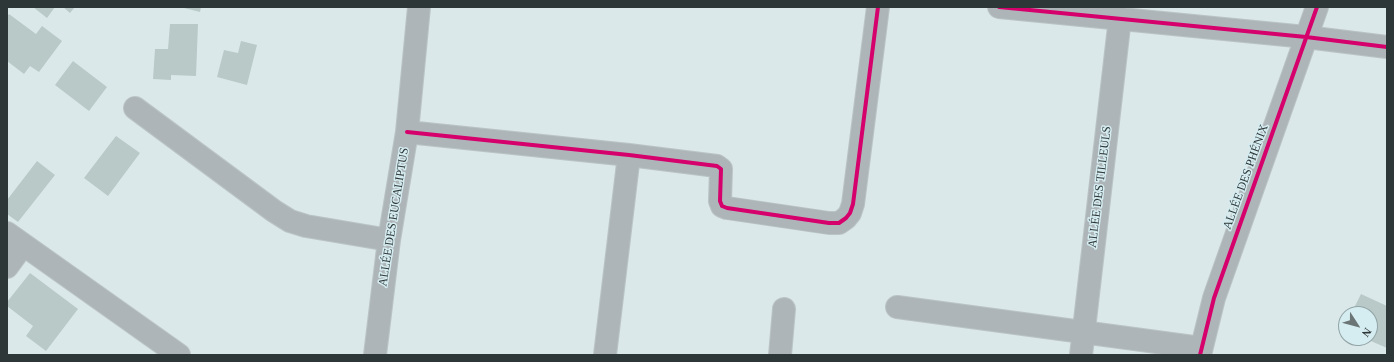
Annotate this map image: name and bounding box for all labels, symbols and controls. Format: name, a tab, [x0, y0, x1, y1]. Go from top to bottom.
street label: ALLÉE DES PHÉNIX	[1220, 123, 1272, 231]
street label: ALLÉE DES TILLEULS	[1085, 125, 1115, 249]
street label: ALLÉE DES EUCALIPTUS	[376, 147, 412, 287]
north arrow	[1338, 306, 1378, 346]
text: N	[1360, 326, 1374, 339]

